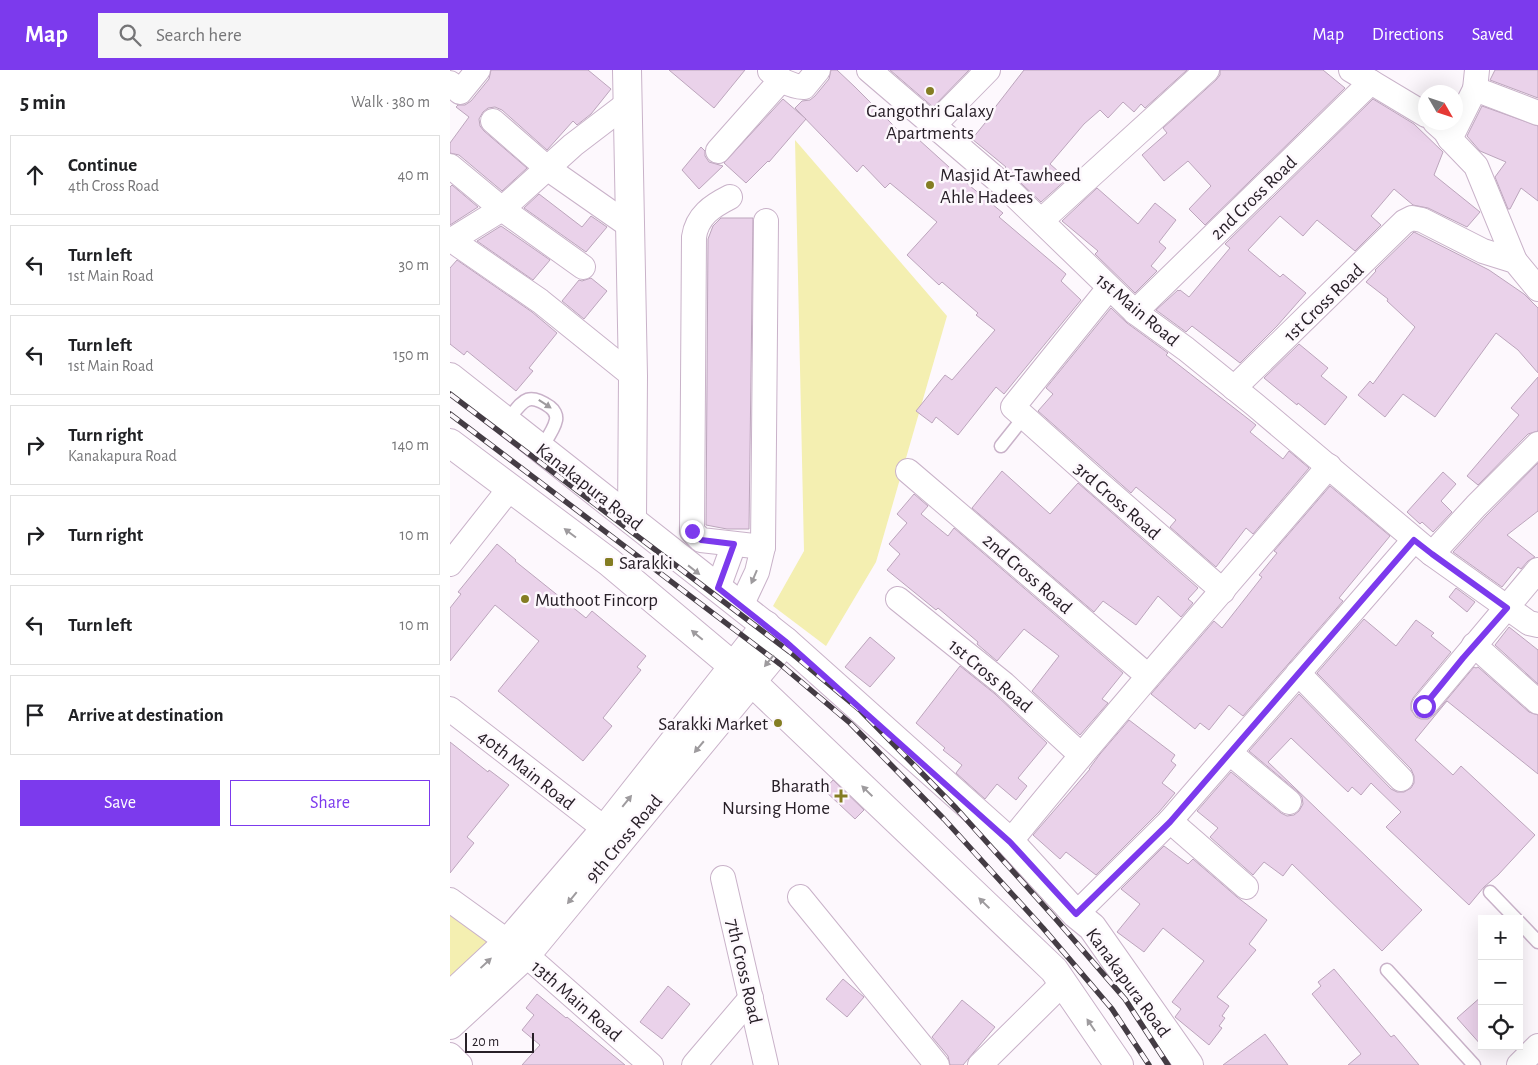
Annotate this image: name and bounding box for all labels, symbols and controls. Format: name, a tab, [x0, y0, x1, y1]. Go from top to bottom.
search box	[98, 13, 448, 58]
icon: search	[116, 21, 144, 49]
text: Map	[25, 23, 68, 47]
text: Search here	[156, 26, 242, 45]
text: Map	[1313, 26, 1344, 44]
text: Directions	[1372, 26, 1444, 44]
text: Saved	[1472, 26, 1513, 44]
marker: Gangothri Galaxy Apartments	[924, 85, 936, 97]
north arrow	[1418, 85, 1463, 130]
text: 5 min	[20, 92, 66, 113]
text: Walk · 380 m	[351, 94, 430, 110]
place label: Gangothri Galaxy Apartments	[866, 102, 994, 143]
street label: 2nd Cross Road	[1207, 152, 1301, 244]
text: Continue	[68, 156, 137, 175]
icon: ahead	[21, 161, 49, 189]
place label: Masjid At-Tawheed Ahle Hadees	[940, 166, 1081, 207]
text: 40 m	[397, 167, 429, 183]
text: 4th Cross Road	[68, 178, 159, 194]
marker: Masjid At-Tawheed Ahle Hadees	[924, 179, 936, 191]
text: Turn left	[68, 246, 132, 265]
icon: left	[21, 251, 49, 279]
text: 30 m	[399, 257, 429, 273]
street label: 1st Cross Road	[1281, 260, 1368, 346]
text: 1st Main Road	[68, 268, 154, 284]
street label: 1st Main Road	[1092, 270, 1182, 350]
text: Turn left	[68, 336, 132, 355]
icon: left	[21, 341, 49, 369]
text: 150 m	[393, 347, 429, 363]
text: 1st Main Road	[68, 358, 154, 374]
one-way arrow	[538, 399, 551, 408]
text: Turn right	[68, 426, 143, 445]
icon: right	[21, 431, 49, 459]
text: 140 m	[392, 437, 429, 453]
street label: Kanakapura Road	[532, 440, 646, 535]
text: Kanakapura Road	[68, 448, 177, 464]
street label: 3rd Cross Road	[1070, 459, 1164, 543]
route end	[681, 520, 704, 543]
icon: right	[21, 521, 49, 549]
text: Turn right	[68, 526, 143, 545]
text: 10 m	[400, 527, 429, 543]
one-way arrow	[563, 528, 577, 538]
street label: 2nd Cross Road	[979, 530, 1075, 618]
place label: Sarakki	[619, 554, 673, 573]
marker: Sarakki	[603, 556, 615, 568]
one-way arrow	[688, 564, 701, 575]
one-way arrow	[750, 570, 758, 585]
place label: Muthoot Fincorp	[535, 591, 658, 610]
marker: Muthoot Fincorp	[519, 593, 531, 605]
icon: left	[21, 611, 49, 639]
text: Turn left	[68, 616, 132, 635]
text: 10 m	[400, 617, 429, 633]
one-way arrow	[691, 629, 703, 641]
street label: 1st Cross Road	[945, 636, 1036, 717]
one-way arrow	[763, 655, 774, 668]
route start	[1413, 695, 1436, 718]
icon: arrive	[21, 701, 49, 729]
text: Arrive at destination	[68, 706, 224, 725]
place label: Sarakki Market	[658, 715, 768, 734]
marker: Sarakki Market	[772, 717, 784, 729]
street label: 40th Main Road	[474, 727, 578, 814]
one-way arrow	[694, 740, 705, 753]
place label: Bharath Nursing Home	[722, 777, 830, 818]
button: Save	[20, 780, 220, 826]
button: Share	[230, 780, 430, 826]
one-way arrow	[861, 785, 873, 797]
marker: Bharath Nursing Home	[834, 789, 848, 803]
street label: 9th Cross Road	[582, 791, 666, 886]
one-way arrow	[621, 795, 632, 808]
one-way arrow	[567, 891, 578, 904]
one-way arrow	[979, 897, 991, 909]
map controls	[1478, 915, 1523, 1050]
button: +	[1478, 915, 1523, 960]
street label: 7th Cross Road	[722, 917, 765, 1026]
street label: Kanakapura Road	[1082, 925, 1174, 1041]
one-way arrow	[479, 957, 491, 969]
street label: 13th Main Road	[527, 957, 625, 1045]
button: −	[1478, 960, 1523, 1005]
button: locate	[1478, 1005, 1523, 1050]
one-way arrow	[1086, 1018, 1096, 1031]
scale bar	[465, 1030, 534, 1053]
text: 20 m	[472, 1035, 499, 1049]

